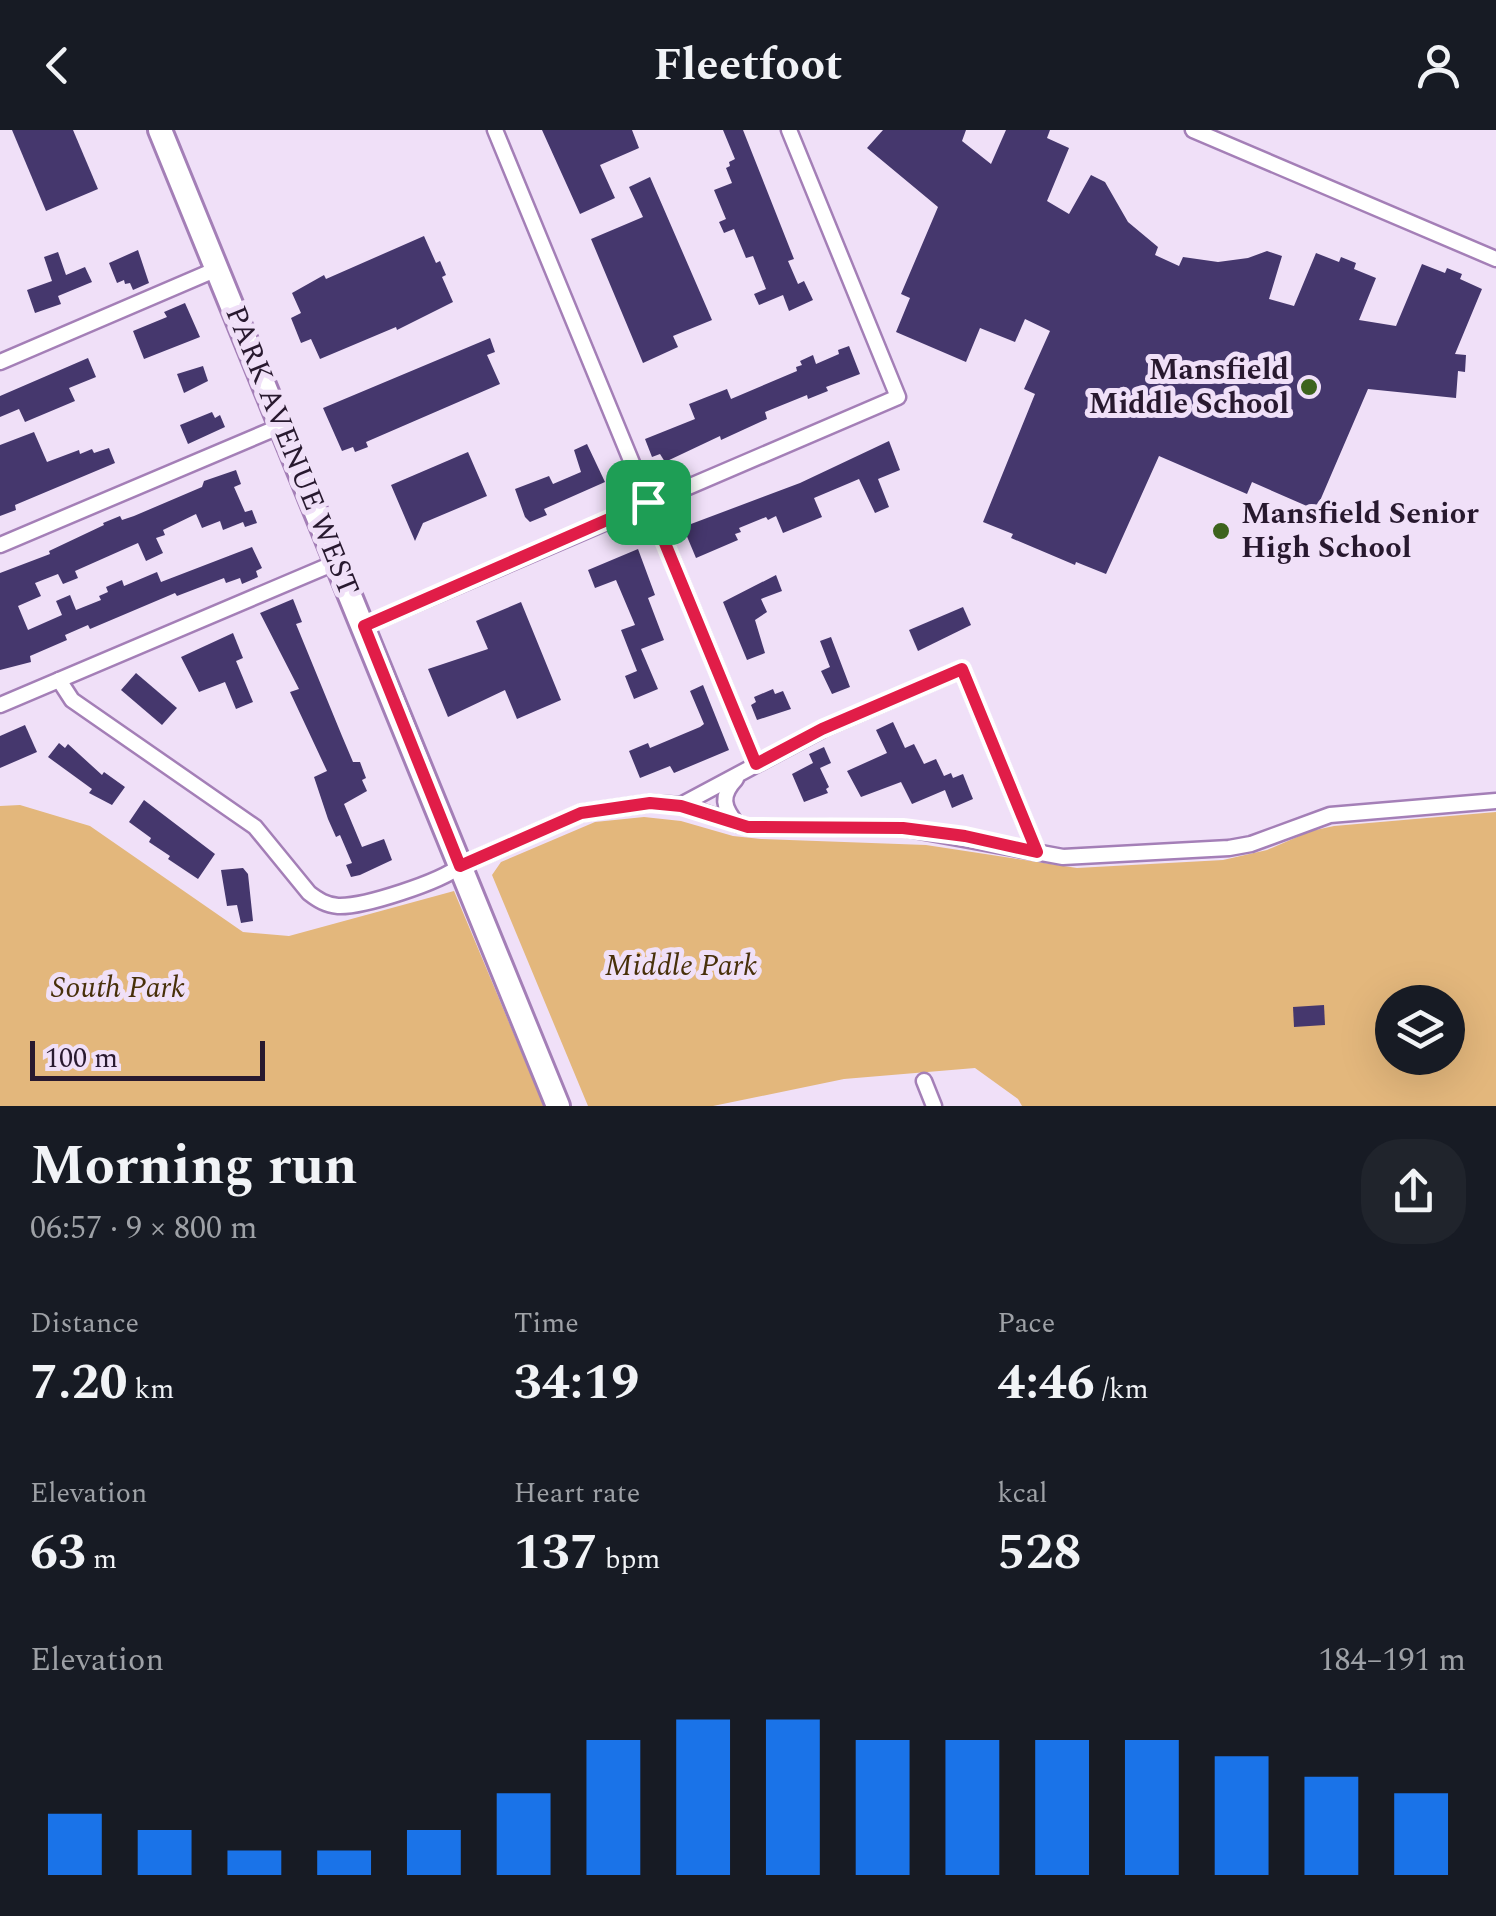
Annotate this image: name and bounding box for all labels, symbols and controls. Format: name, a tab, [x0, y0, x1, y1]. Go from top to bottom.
text: Fleetfoot	[654, 31, 842, 100]
icon: back	[30, 38, 85, 93]
icon: person	[1411, 38, 1466, 93]
street label: PARK AVENUE WEST	[213, 299, 371, 603]
place label: Mansfield Middle School	[1089, 347, 1289, 427]
marker: Mansfield Middle School	[1298, 376, 1320, 398]
pin	[606, 460, 691, 545]
icon: arrive	[621, 475, 676, 530]
place label: Mansfield Senior High School	[1241, 491, 1479, 571]
marker: Mansfield Senior High School	[1210, 520, 1232, 542]
park label: Middle Park	[605, 943, 757, 989]
park label: South Park	[51, 965, 185, 1011]
map controls	[1375, 985, 1465, 1075]
button: layers	[1375, 985, 1465, 1075]
scale bar	[30, 1036, 265, 1080]
text: 100 m	[45, 1037, 118, 1080]
text: Morning run	[30, 1125, 358, 1208]
button: share	[1361, 1139, 1466, 1244]
text: 06:57 · 9 × 800 m	[30, 1204, 258, 1253]
text: Distance	[30, 1302, 139, 1345]
text: Time	[514, 1302, 579, 1345]
text: Pace	[997, 1302, 1055, 1345]
text: 7.20	[30, 1345, 128, 1421]
text: 34:19	[514, 1345, 639, 1421]
text: 4:46	[997, 1345, 1095, 1421]
text: km	[128, 1368, 174, 1411]
text: /km	[1095, 1368, 1149, 1411]
text: Elevation	[30, 1472, 147, 1515]
text: Heart rate	[514, 1472, 640, 1515]
text: kcal	[997, 1472, 1048, 1515]
text: 63	[30, 1515, 86, 1591]
text: 137	[514, 1515, 598, 1591]
text: 528	[997, 1515, 1081, 1591]
text: m	[86, 1538, 117, 1581]
text: bpm	[598, 1538, 660, 1581]
text: Elevation	[30, 1636, 164, 1685]
text: 184–191 m	[1318, 1636, 1466, 1685]

